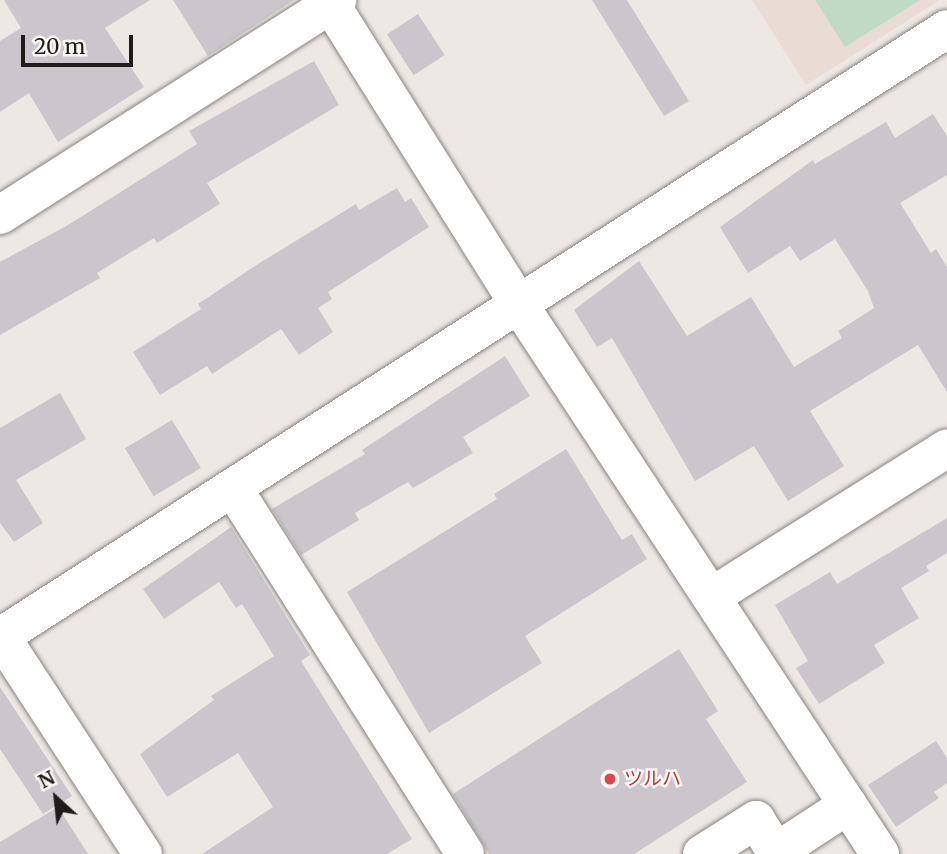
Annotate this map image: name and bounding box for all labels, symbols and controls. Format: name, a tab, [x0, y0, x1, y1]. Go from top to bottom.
scale bar	[24, 21, 136, 65]
text: 20 m	[34, 33, 85, 60]
north arrow	[21, 763, 91, 833]
text: N	[34, 765, 59, 793]
place label: ツルハ	[624, 768, 681, 790]
marker: ツルハ	[602, 771, 618, 787]

